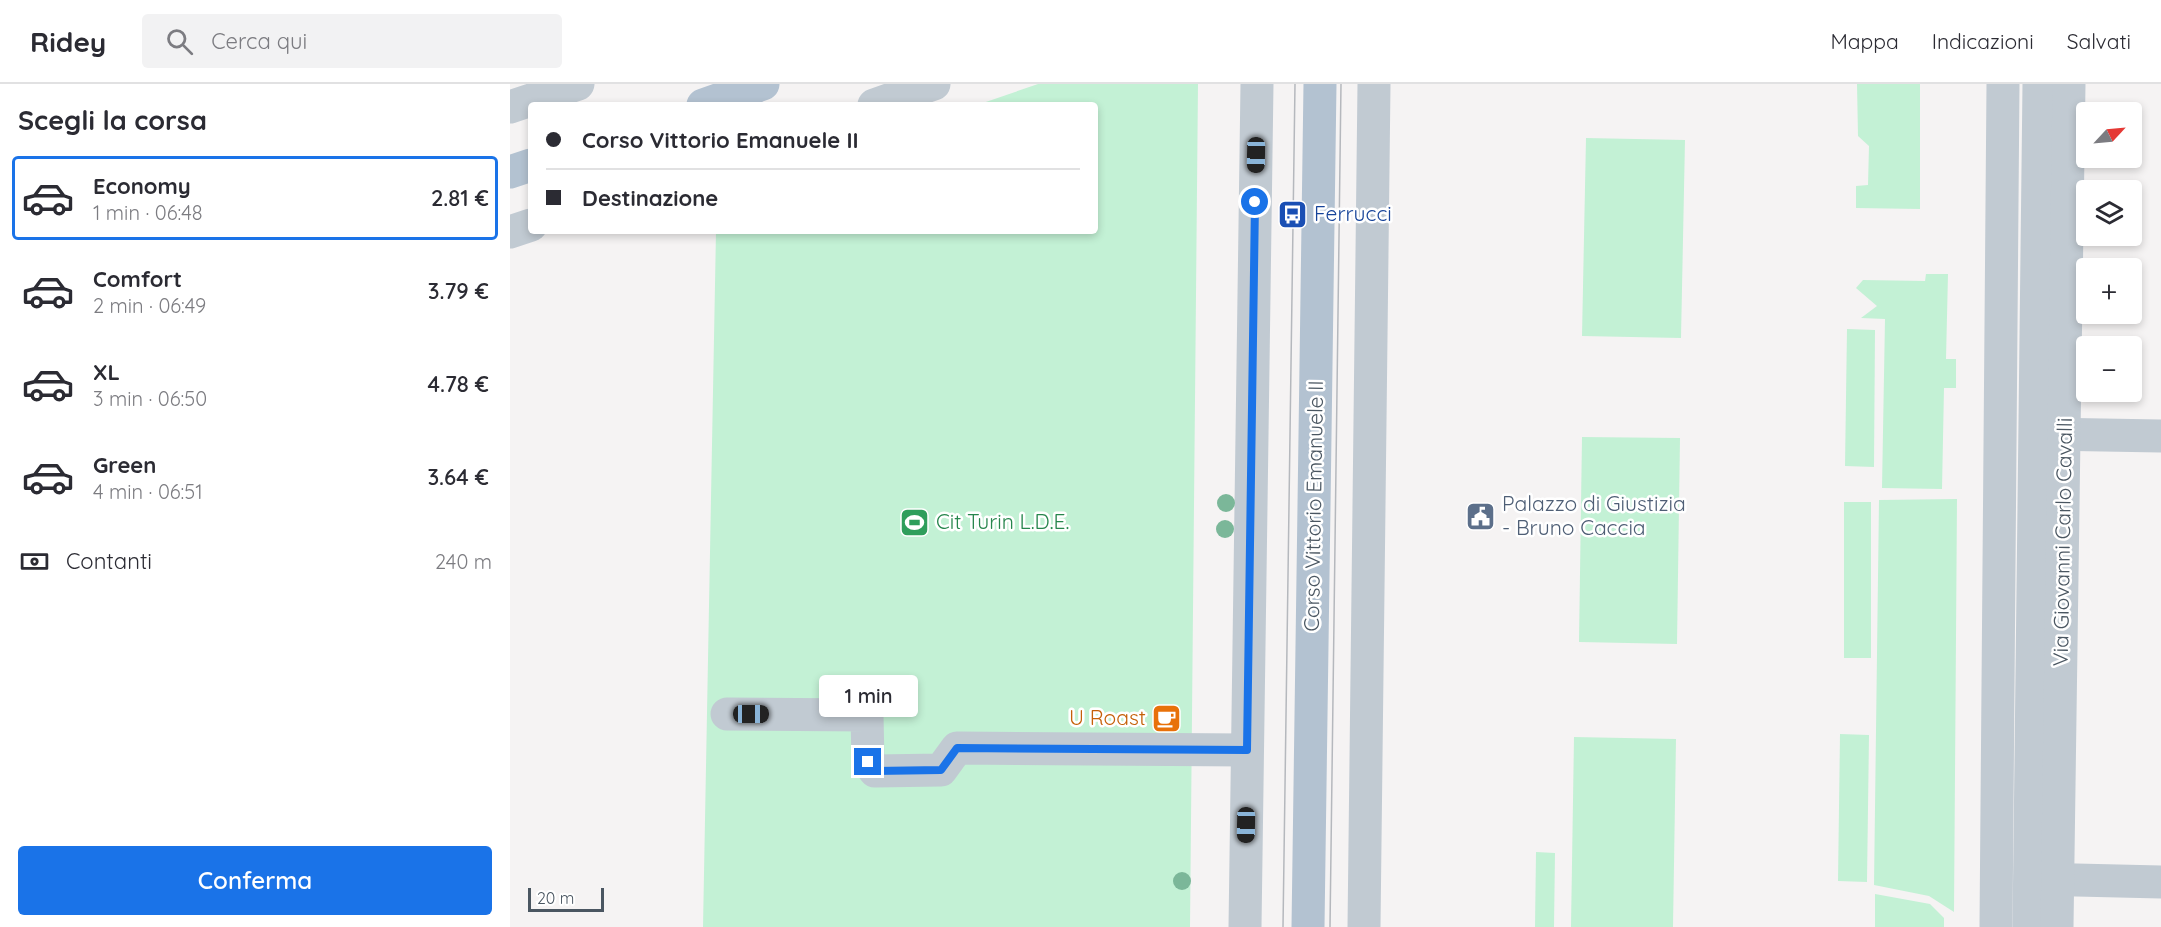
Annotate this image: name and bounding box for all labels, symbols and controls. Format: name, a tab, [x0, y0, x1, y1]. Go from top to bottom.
search box	[142, 14, 562, 68]
text: Ridey	[30, 24, 106, 59]
icon: search	[163, 25, 196, 58]
text: Cerca qui	[211, 27, 307, 55]
text: Mappa	[1830, 28, 1899, 54]
text: Indicazioni	[1932, 28, 2034, 54]
text: Salvati	[2067, 28, 2131, 54]
north arrow	[2076, 102, 2142, 168]
map controls	[2076, 102, 2142, 402]
text: Scegli la corsa	[18, 103, 207, 137]
text: Corso Vittorio Emanuele II	[582, 126, 859, 154]
car	[1247, 137, 1265, 173]
icon: car	[21, 171, 75, 225]
text: Economy	[93, 172, 191, 200]
button: layers	[2076, 180, 2142, 246]
text: 2.81 €	[431, 184, 489, 212]
text: Destinazione	[582, 184, 718, 212]
route start	[1241, 188, 1268, 215]
bus stop icon: Ferrucci	[1277, 198, 1309, 230]
text: 1 min · 06:48	[93, 200, 203, 225]
place label: Ferrucci	[1314, 200, 1392, 226]
button: +	[2076, 258, 2142, 324]
icon: car	[21, 264, 75, 318]
text: Comfort	[93, 265, 182, 293]
text: 3.79 €	[428, 277, 489, 305]
text: 2 min · 06:49	[93, 293, 206, 318]
button: −	[2076, 336, 2142, 402]
icon: car	[21, 357, 75, 411]
text: XL	[93, 358, 120, 386]
text: 4.78 €	[427, 370, 489, 398]
street label: Corso Vittorio Emanuele II	[1298, 380, 1328, 632]
text: 3 min · 06:50	[93, 386, 207, 411]
street label: Via Giovanni Carlo Cavalli	[2047, 417, 2077, 666]
icon: car	[21, 450, 75, 504]
text: Green	[93, 451, 156, 479]
text: 3.64 €	[427, 463, 489, 491]
text: 4 min · 06:51	[93, 479, 203, 504]
place label: Palazzo di Giustizia - Bruno Caccia	[1502, 490, 1686, 540]
public building icon: Palazzo di Giustizia - Bruno Caccia	[1465, 500, 1497, 532]
sports icon: Cit Turin L.D.E.	[899, 506, 931, 538]
place label: Cit Turin L.D.E.	[936, 508, 1069, 534]
icon: cash	[18, 545, 51, 578]
text: Contanti	[66, 547, 152, 575]
text: 240 m	[435, 549, 492, 574]
callout: 1 min	[818, 675, 917, 717]
text: 1 min	[845, 683, 892, 708]
cafe icon: U Roast	[1151, 702, 1183, 734]
place label: U Roast	[1069, 704, 1146, 730]
car	[733, 705, 769, 723]
route end	[854, 748, 881, 775]
car	[1237, 807, 1255, 843]
button: Conferma	[18, 846, 492, 915]
scale bar	[528, 885, 604, 912]
text: 20 m	[537, 888, 574, 908]

